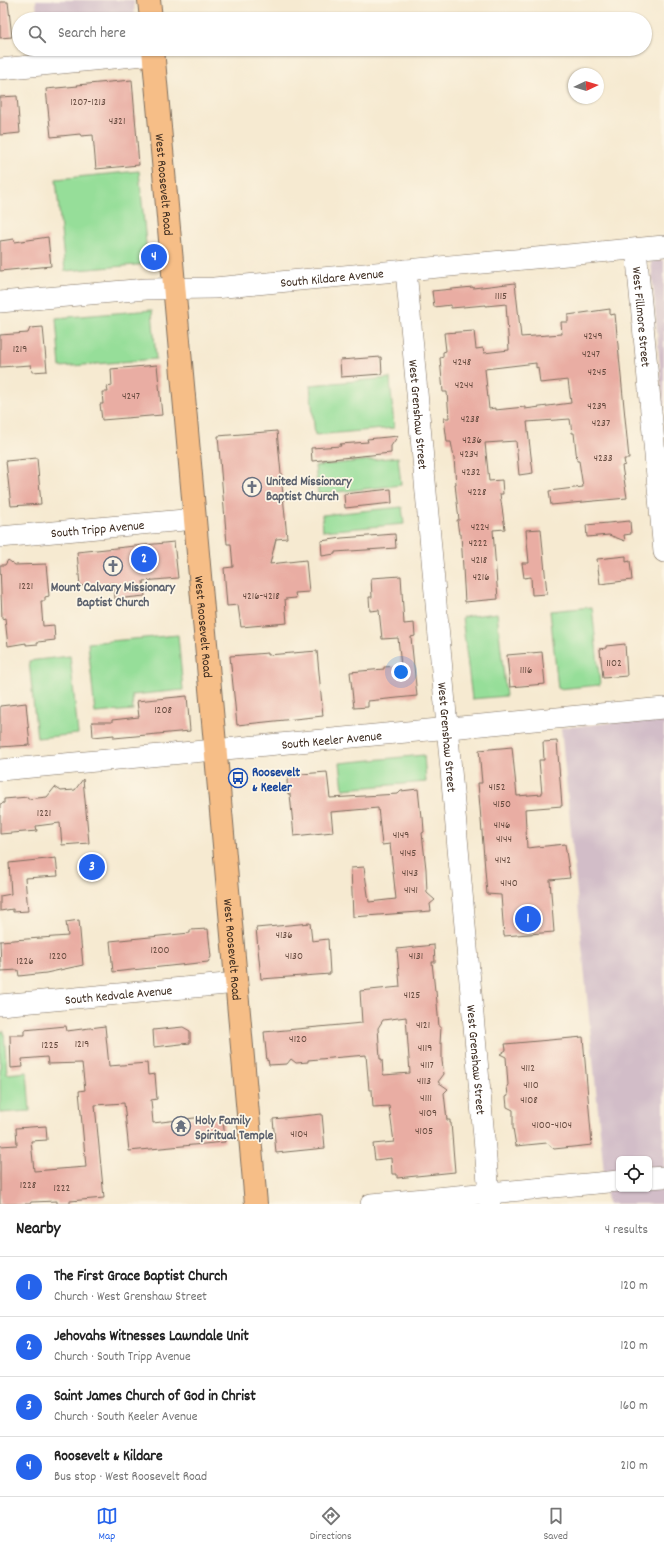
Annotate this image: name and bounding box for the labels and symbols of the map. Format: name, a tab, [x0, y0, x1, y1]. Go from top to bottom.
north arrow	[568, 68, 604, 104]
house number: 1207-1213	[70, 95, 106, 111]
house number: 4321	[109, 114, 125, 130]
street label: West Roosevelt Road	[149, 133, 177, 236]
pin: 4	[141, 242, 167, 272]
street label: South Kildare Avenue	[280, 265, 385, 294]
street label: West Fillmore Street	[626, 266, 654, 368]
house number: 1115	[495, 289, 507, 305]
house number: 4249	[584, 329, 602, 345]
house number: 1219	[13, 342, 27, 358]
house number: 4247	[582, 347, 600, 363]
house number: 4248	[453, 355, 471, 371]
street label: West Grenshaw Street	[402, 359, 431, 471]
house number: 4245	[587, 365, 607, 381]
house number: 4244	[455, 378, 473, 394]
house number: 4247	[122, 389, 140, 405]
house number: 4239	[587, 399, 607, 415]
house number: 4238	[461, 412, 479, 428]
house number: 4237	[592, 416, 610, 432]
house number: 4236	[462, 433, 482, 449]
house number: 4234	[460, 447, 478, 463]
house number: 4233	[593, 451, 613, 467]
house number: 4232	[461, 465, 481, 481]
place label: United Missionary Baptist Church	[266, 473, 352, 507]
church icon: United Missionary Baptist Church	[241, 476, 263, 498]
house number: 4228	[468, 485, 486, 501]
street label: South Tripp Avenue	[50, 517, 146, 544]
house number: 4224	[471, 520, 489, 536]
house number: 4222	[469, 536, 488, 552]
pin: 2	[131, 544, 157, 574]
house number: 4218	[471, 553, 487, 569]
church icon: Mount Calvary Missionary Baptist Church	[102, 555, 124, 577]
house number: 4216	[472, 570, 490, 586]
street label: West Roosevelt Road	[188, 575, 216, 679]
house number: 1221	[19, 579, 33, 595]
place label: Mount Calvary Missionary Baptist Church	[51, 579, 176, 613]
house number: 4216-4218	[242, 589, 280, 605]
house number: 1102	[606, 656, 622, 672]
your location	[391, 662, 411, 682]
house number: 1116	[520, 663, 532, 679]
street label: West Grenshaw Street	[431, 682, 460, 793]
house number: 1208	[154, 703, 172, 719]
street label: South Keeler Avenue	[281, 727, 383, 756]
place label: Roosevelt & Keeler	[252, 764, 300, 798]
bus stop icon: Roosevelt & Keeler	[227, 767, 249, 789]
house number: 4152	[489, 780, 506, 796]
house number: 4150	[493, 797, 511, 813]
house number: 1221	[37, 806, 51, 822]
house number: 4146	[494, 818, 510, 834]
house number: 4149	[393, 828, 409, 844]
house number: 4144	[496, 832, 512, 848]
house number: 4145	[400, 846, 416, 862]
pin: 3	[79, 852, 105, 882]
house number: 4142	[495, 853, 511, 869]
house number: 4143	[402, 866, 418, 882]
house number: 4140	[500, 876, 518, 892]
house number: 4141	[404, 883, 418, 899]
street label: West Roosevelt Road	[217, 898, 245, 1001]
pin: 1	[515, 904, 541, 934]
house number: 4136	[275, 928, 293, 944]
house number: 1200	[150, 943, 170, 959]
house number: 1220	[49, 949, 67, 965]
house number: 4130	[285, 949, 303, 965]
house number: 4131	[409, 949, 423, 965]
house number: 1226	[16, 954, 34, 970]
street label: South Kedvale Avenue	[64, 982, 174, 1011]
house number: 4125	[404, 988, 420, 1004]
street label: West Grenshaw Street	[460, 1004, 489, 1116]
house number: 4121	[416, 1018, 430, 1034]
house number: 4120	[289, 1032, 307, 1048]
house number: 1219	[75, 1037, 89, 1053]
house number: 1225	[41, 1038, 59, 1054]
house number: 4119	[418, 1041, 432, 1057]
house number: 4117	[420, 1058, 434, 1074]
house number: 4112	[521, 1061, 535, 1077]
house number: 4113	[417, 1074, 431, 1090]
house number: 4110	[523, 1078, 539, 1094]
house number: 4111	[420, 1091, 432, 1107]
house number: 4108	[520, 1093, 538, 1109]
house number: 4109	[419, 1106, 437, 1122]
place label: Holy Family Spiritual Temple	[195, 1112, 274, 1146]
temple icon: Holy Family Spiritual Temple	[170, 1115, 192, 1137]
house number: 4100-4104	[532, 1118, 572, 1134]
house number: 4105	[415, 1124, 433, 1140]
house number: 4104	[290, 1127, 308, 1143]
house number: 1228	[20, 1178, 36, 1194]
house number: 1222	[54, 1181, 71, 1197]

